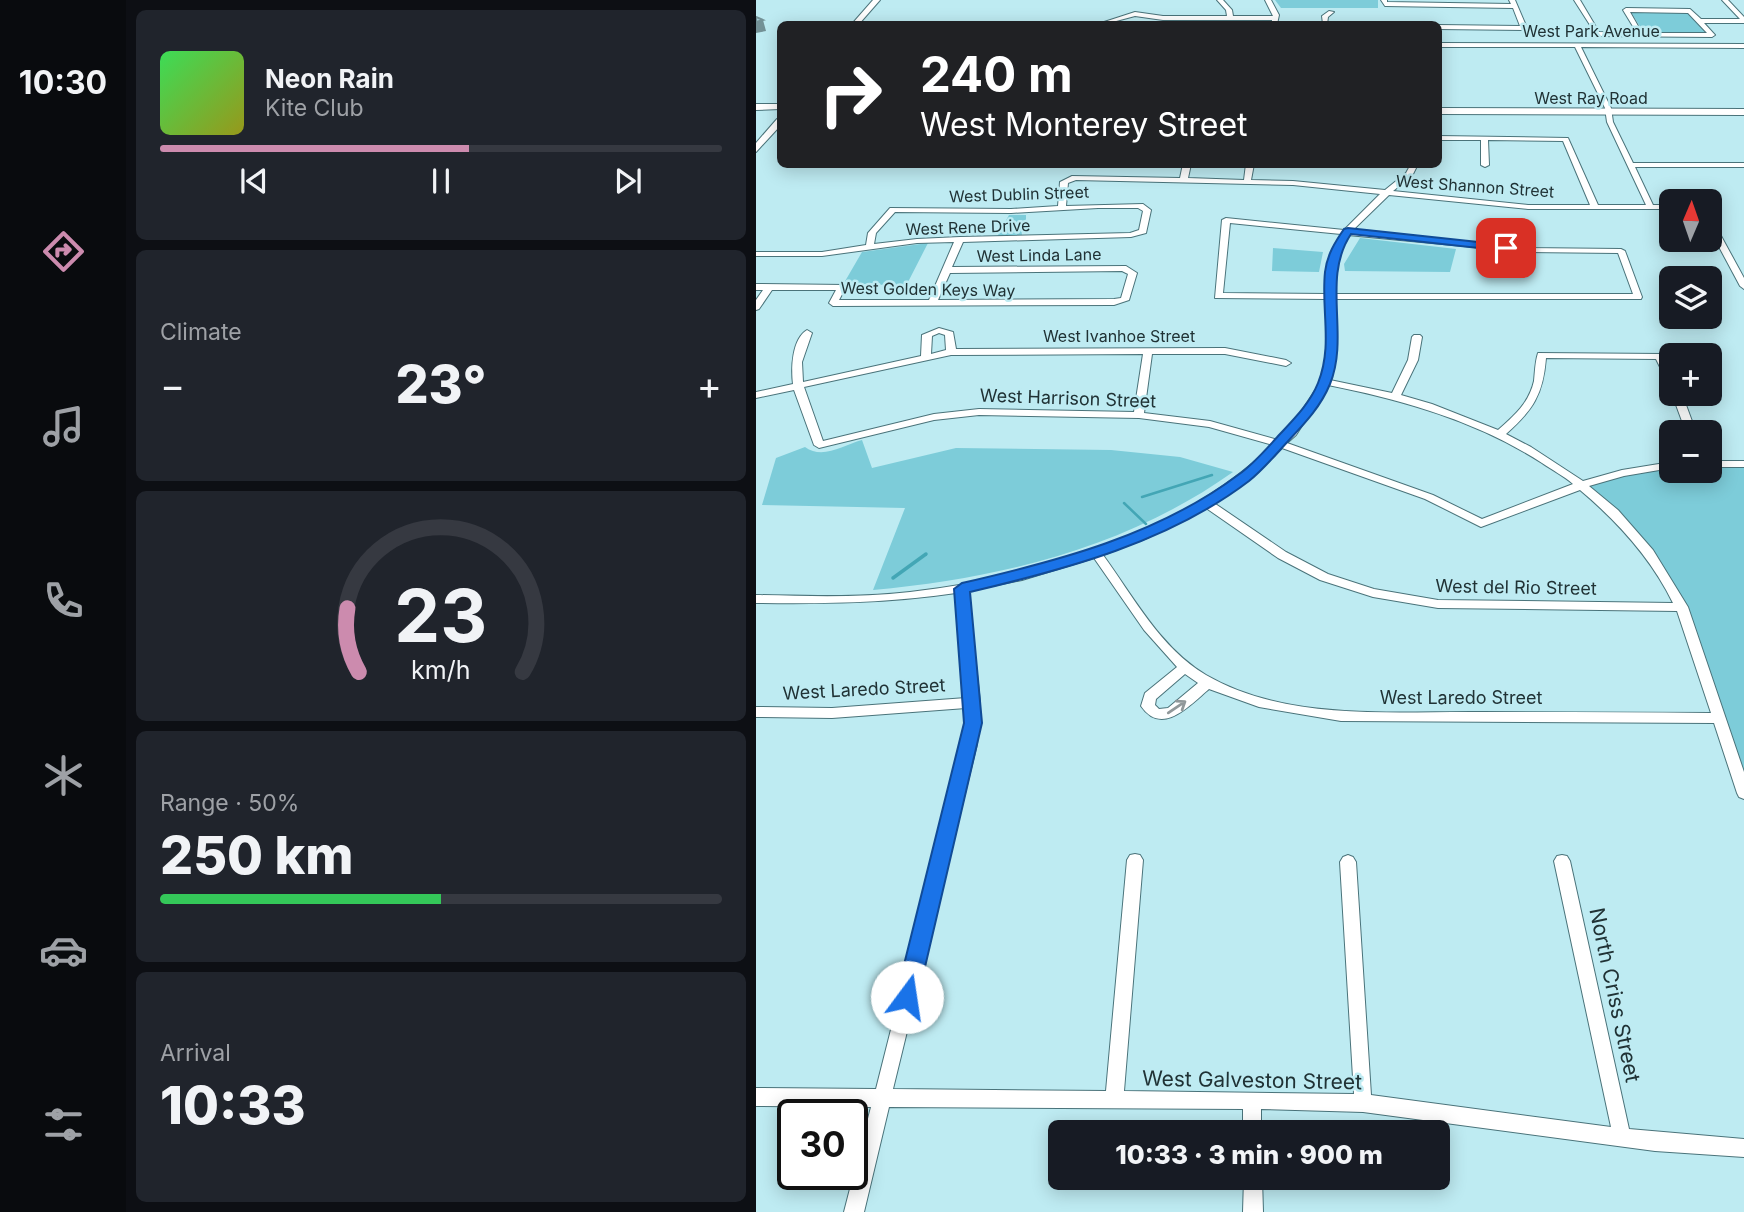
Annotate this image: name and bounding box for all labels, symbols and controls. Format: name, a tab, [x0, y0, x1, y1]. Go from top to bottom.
street label: West Park Avenue	[1522, 21, 1660, 41]
text: 240 m	[920, 45, 1073, 104]
icon: right	[805, 49, 896, 140]
text: 10:30	[19, 63, 107, 102]
text: Neon Rain	[265, 63, 394, 94]
street label: West Ray Road	[1534, 88, 1648, 108]
text: Kite Club	[265, 94, 364, 122]
text: West Monterey Street	[920, 105, 1248, 144]
icon: previous	[235, 162, 273, 200]
icon: pause	[422, 162, 460, 200]
icon: next	[609, 162, 647, 200]
street label: West Shannon Street	[1395, 170, 1555, 202]
street label: West Dublin Street	[949, 182, 1089, 206]
north arrow	[1659, 189, 1722, 252]
map controls	[1659, 189, 1722, 483]
street label: West Rene Drive	[905, 215, 1031, 239]
pin	[1476, 218, 1536, 278]
icon: directions	[39, 227, 88, 276]
icon: arrive	[1487, 229, 1525, 267]
street label: West Linda Lane	[976, 244, 1102, 266]
button: layers	[1659, 266, 1722, 329]
street label: West Golden Keys Way	[840, 277, 1016, 301]
text: Climate	[160, 318, 242, 346]
street label: West Ivanhoe Street	[1043, 326, 1195, 346]
button: +	[1659, 343, 1722, 406]
text: 23°	[395, 353, 487, 416]
text: −	[160, 362, 185, 408]
text: +	[697, 362, 722, 408]
street label: West Harrison Street	[979, 384, 1157, 412]
icon: music	[39, 402, 88, 451]
button: −	[1659, 420, 1722, 483]
text: 23	[395, 571, 487, 660]
street label: West del Rio Street	[1435, 575, 1597, 599]
icon: phone	[39, 576, 88, 625]
text: km/h	[411, 655, 471, 685]
street label: West Laredo Street	[782, 674, 946, 704]
street label: West Laredo Street	[1380, 687, 1542, 708]
one-way arrow	[1167, 700, 1186, 714]
icon: climate	[39, 751, 88, 800]
text: Range · 50%	[160, 789, 299, 817]
text: 250 km	[160, 824, 353, 887]
street label: North Criss Street	[1584, 905, 1646, 1085]
icon: car	[39, 926, 88, 975]
position arrow	[870, 960, 944, 1034]
text: Arrival	[160, 1039, 231, 1067]
street label: West Galveston Street	[1142, 1066, 1362, 1094]
text: 10:33	[160, 1074, 306, 1137]
speed limit sign: 30	[777, 1099, 868, 1190]
icon: filters	[39, 1100, 88, 1149]
text: 10:33 · 3 min · 900 m	[1115, 1139, 1383, 1170]

